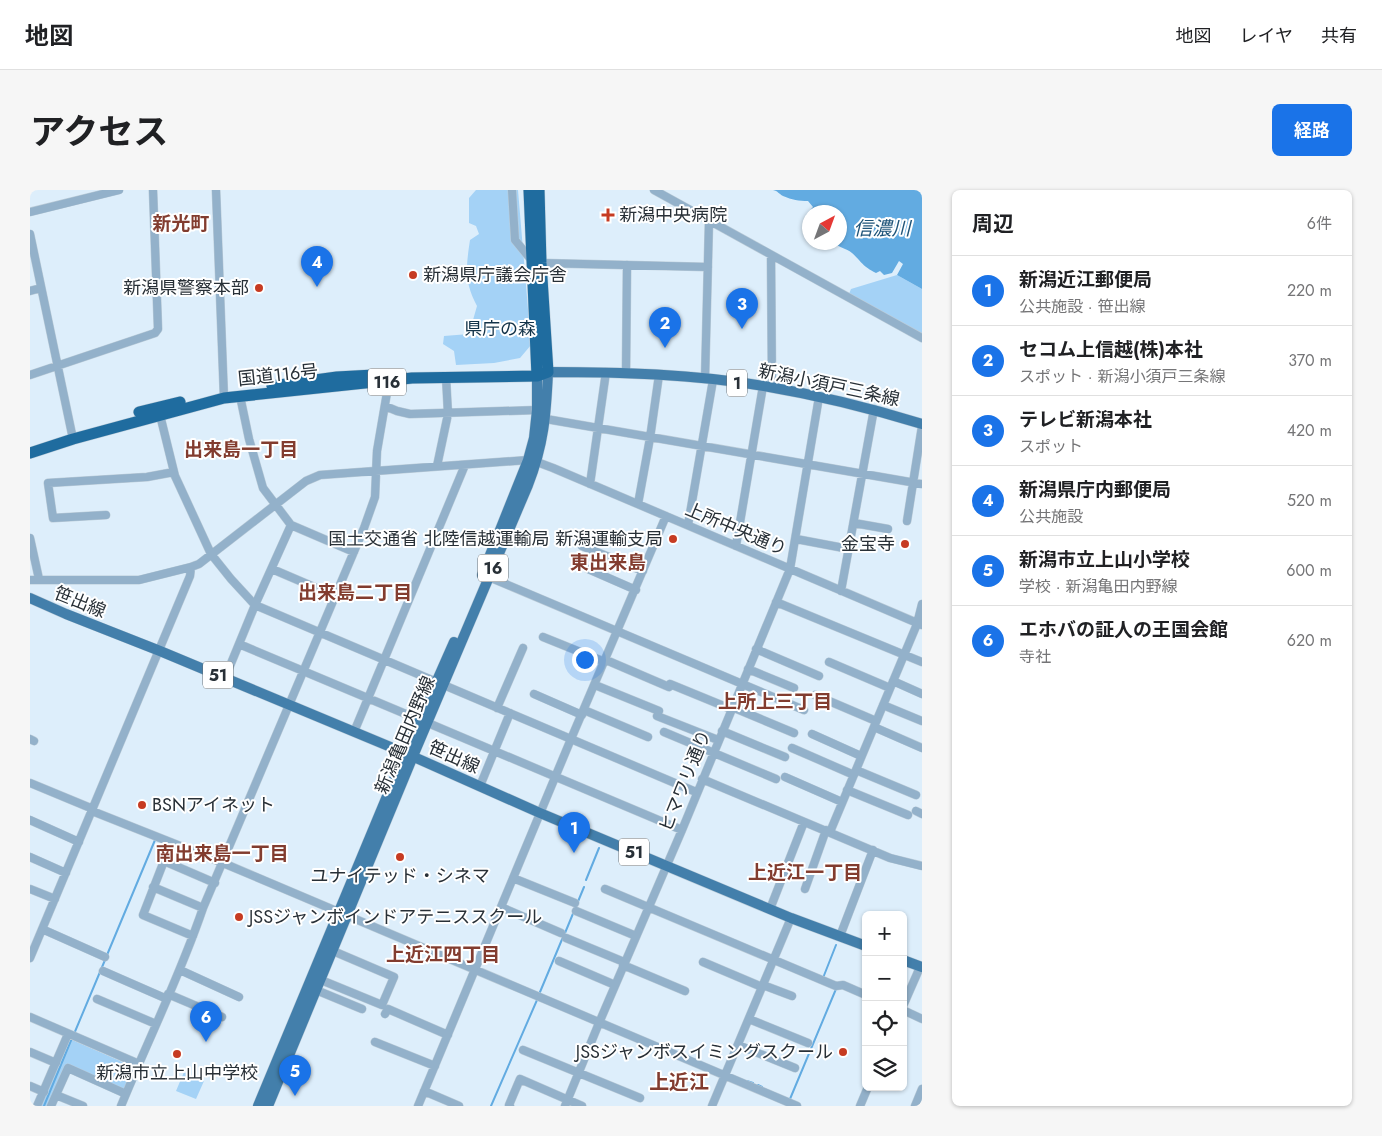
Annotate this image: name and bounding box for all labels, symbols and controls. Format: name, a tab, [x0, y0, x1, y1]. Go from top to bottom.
text: 地図	[25, 18, 73, 53]
text: 地図	[1176, 23, 1212, 49]
text: レイヤ	[1240, 23, 1293, 49]
text: 共有	[1321, 23, 1357, 49]
button: 経路	[1272, 104, 1352, 156]
text: アクセス	[30, 107, 168, 157]
place label: 新潟中央病院	[619, 202, 727, 228]
north arrow	[802, 205, 847, 250]
marker: 新潟中央病院	[601, 208, 615, 222]
text: 周辺	[972, 209, 1014, 239]
district label: 新光町	[152, 210, 210, 237]
text: 6件	[1307, 212, 1332, 235]
water label: 信濃川	[853, 215, 912, 242]
pin: 4	[301, 246, 333, 287]
place label: 新潟県庁議会庁舎	[423, 262, 567, 288]
text: 新潟近江郵便局	[1019, 266, 1152, 293]
marker: 新潟県庁議会庁舎	[407, 269, 419, 281]
place label: 新潟県警察本部	[123, 275, 249, 301]
text: 1	[984, 279, 992, 302]
text: 220 m	[1287, 279, 1332, 302]
marker: 新潟県警察本部	[253, 282, 265, 294]
pin: 3	[726, 288, 758, 329]
text: 公共施設 · 笹出線	[1019, 295, 1145, 318]
pin: 2	[649, 307, 681, 348]
park label: 県庁の森	[464, 316, 536, 342]
text: セコム上信越(株)本社	[1019, 336, 1203, 363]
text: 2	[983, 349, 993, 372]
text: 370 m	[1288, 349, 1332, 372]
street label: 新潟小須戸三条線	[756, 357, 902, 413]
street label: 国道116号	[237, 358, 319, 392]
text: スポット · 新潟小須戸三条線	[1019, 365, 1225, 388]
road number: 116	[368, 368, 406, 396]
road number: 1	[727, 370, 747, 397]
text: テレビ新潟本社	[1019, 406, 1152, 433]
text: 3	[983, 419, 993, 442]
text: 420 m	[1287, 419, 1332, 442]
text: スポット	[1019, 435, 1083, 458]
district label: 出来島一丁目	[184, 436, 298, 463]
text: 新潟県庁内郵便局	[1019, 476, 1171, 503]
text: 4	[982, 489, 994, 512]
text: 520 m	[1287, 489, 1332, 512]
street label: 上所中央通り	[681, 496, 791, 562]
text: 公共施設	[1019, 505, 1083, 528]
place label: 国土交通省 北陸信越運輸局 新潟運輸支局	[328, 526, 663, 552]
place label: 金宝寺	[841, 531, 895, 557]
marker: 国土交通省 北陸信越運輸局 新潟運輸支局	[667, 533, 679, 545]
marker: 金宝寺	[899, 538, 911, 550]
text: 新潟市立上山小学校	[1019, 546, 1190, 573]
district label: 東出来島	[570, 549, 646, 576]
road number: 16	[478, 554, 508, 582]
text: 5	[983, 559, 993, 582]
text: 600 m	[1286, 559, 1332, 582]
text: 学校 · 新潟亀田内野線	[1019, 575, 1177, 598]
district label: 出来島二丁目	[298, 579, 412, 606]
street label: 笹出線	[50, 580, 110, 624]
text: エホバの証人の王国会館	[1019, 616, 1228, 643]
text: 6	[983, 629, 993, 652]
text: 620 m	[1287, 629, 1332, 652]
text: 寺社	[1019, 645, 1051, 668]
your location	[572, 647, 598, 673]
road number: 51	[203, 662, 233, 688]
street label: 新潟亀田内野線	[368, 672, 442, 798]
district label: 上所上三丁目	[718, 688, 832, 715]
street label: ヒマワリ通り	[653, 726, 717, 836]
street label: 笹出線	[424, 734, 484, 780]
place label: BSNアイネット	[152, 792, 275, 818]
marker: BSNアイネット	[136, 799, 148, 811]
pin: 1	[558, 812, 590, 853]
road number: 51	[619, 839, 649, 866]
district label: 南出来島一丁目	[155, 840, 289, 867]
marker: ユナイテッド・シネマ	[394, 851, 406, 863]
district label: 上近江一丁目	[748, 859, 862, 886]
place label: ユナイテッド・シネマ	[310, 863, 490, 889]
place label: JSSジャンボインドアテニススクール	[247, 904, 542, 930]
marker: JSSジャンボインドアテニススクール	[233, 911, 245, 923]
map controls	[862, 911, 907, 1091]
button: +	[862, 911, 907, 956]
district label: 上近江四丁目	[386, 941, 500, 968]
button: −	[862, 956, 907, 1001]
pin: 6	[190, 1001, 222, 1042]
button: locate	[862, 1001, 907, 1046]
place label: JSSジャンボスイミングスクール	[574, 1039, 833, 1065]
marker: JSSジャンボスイミングスクール	[837, 1046, 849, 1058]
button: layers	[862, 1046, 907, 1091]
marker: 新潟市立上山中学校	[171, 1048, 183, 1060]
pin: 5	[279, 1055, 311, 1096]
place label: 新潟市立上山中学校	[96, 1060, 258, 1086]
district label: 上近江	[649, 1068, 709, 1097]

